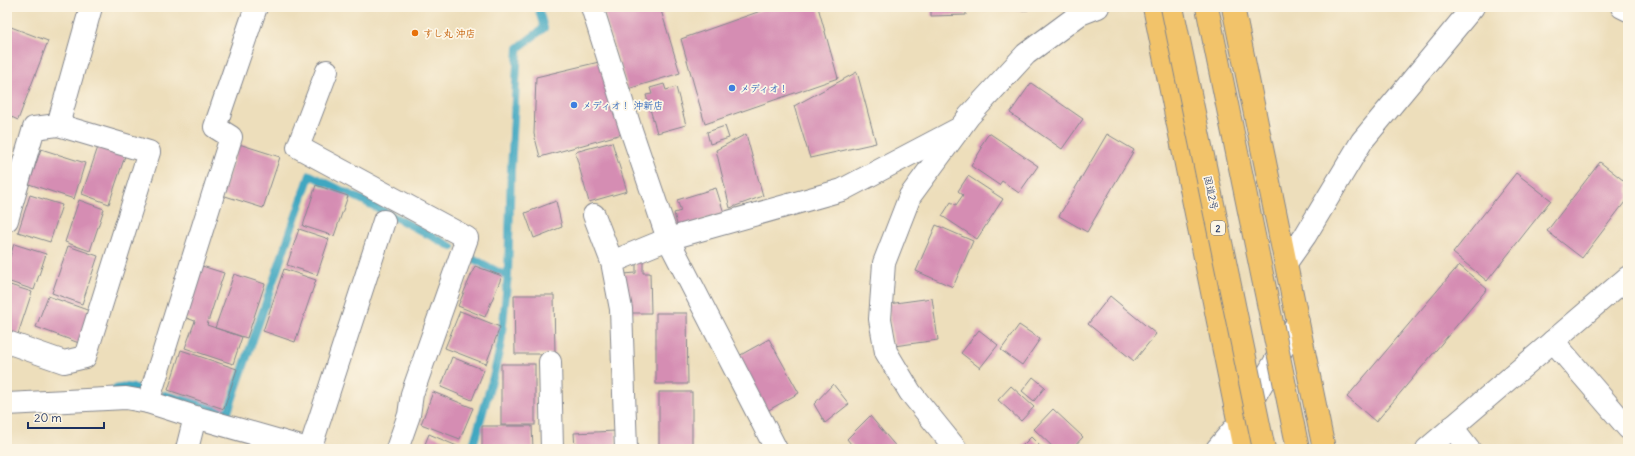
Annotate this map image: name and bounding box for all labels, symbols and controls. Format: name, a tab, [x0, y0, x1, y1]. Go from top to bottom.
place label: すし丸 沖店	[423, 27, 475, 40]
marker: すし丸 沖店	[410, 28, 420, 38]
place label: メディオ！	[740, 82, 789, 95]
marker: メディオ！	[727, 83, 737, 93]
place label: メディオ！ 沖新店	[582, 99, 663, 112]
marker: メディオ！ 沖新店	[569, 100, 579, 110]
street label: 国道2号	[1201, 174, 1221, 212]
road number: 2	[1211, 221, 1225, 235]
scale bar	[28, 404, 104, 430]
text: 20 m	[34, 410, 62, 425]

